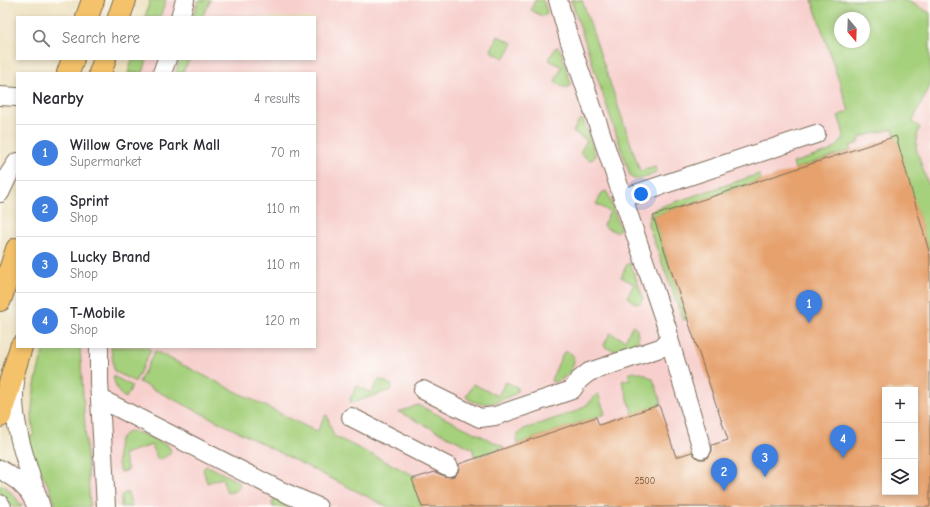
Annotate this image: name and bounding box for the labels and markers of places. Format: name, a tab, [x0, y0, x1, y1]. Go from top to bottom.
pin: 1	[796, 290, 822, 323]
pin: 4	[830, 425, 856, 458]
pin: 3	[752, 444, 778, 477]
pin: 2	[711, 458, 737, 491]

